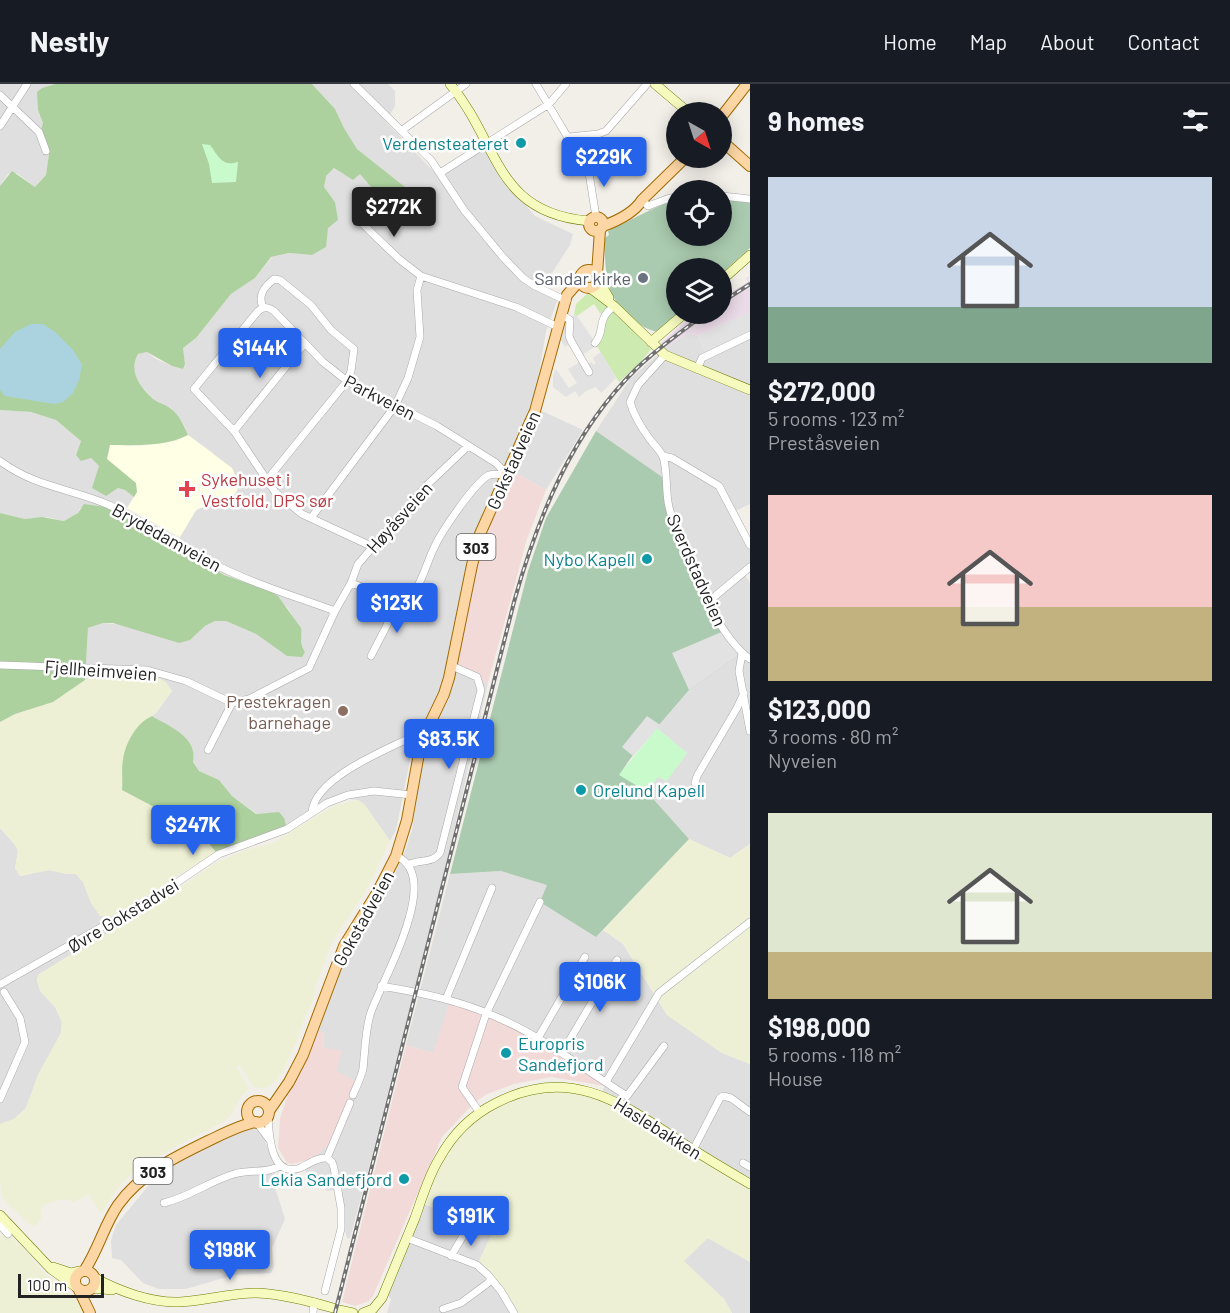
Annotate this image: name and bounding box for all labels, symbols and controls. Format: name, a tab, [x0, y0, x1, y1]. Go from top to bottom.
text: Nestly	[30, 24, 109, 58]
text: Home	[883, 29, 937, 54]
text: Map	[970, 29, 1007, 54]
text: About	[1040, 29, 1095, 54]
text: Contact	[1128, 29, 1200, 54]
north arrow	[666, 102, 732, 168]
map controls	[666, 102, 732, 324]
icon: filters	[1179, 104, 1212, 137]
text: 9 homes	[768, 105, 864, 136]
place label: Verdensteateret	[382, 132, 509, 154]
marker: Verdensteateret	[514, 136, 528, 150]
pin: $229K	[562, 137, 646, 188]
text: $229K	[576, 144, 632, 168]
button: locate	[666, 180, 732, 246]
pin: $272K	[352, 187, 436, 238]
text: $272K	[366, 194, 422, 218]
icon: home	[936, 216, 1044, 324]
button: layers	[666, 258, 732, 324]
place label: Sandar kirke	[534, 267, 631, 289]
marker: Sandar kirke	[636, 271, 650, 285]
pin: $144K	[218, 328, 302, 379]
text: $144K	[232, 335, 288, 359]
street label: Parkveien	[341, 370, 419, 424]
text: $272,000	[768, 375, 876, 406]
text: 5 rooms · 123 m²	[768, 406, 905, 430]
street label: Gokstadveien	[481, 407, 545, 513]
text: Preståsveien	[768, 430, 880, 454]
place label: Sykehuset i Vestfold, DPS sør	[201, 468, 334, 511]
street label: Høyåsveien	[361, 477, 437, 557]
marker: Sykehuset i Vestfold, DPS sør	[178, 480, 196, 498]
street label: Brydedamveien	[109, 498, 225, 576]
street label: Sverdstadveien	[662, 510, 732, 630]
road number: 303	[456, 534, 496, 560]
icon: home	[936, 534, 1044, 642]
place label: Nybo Kapell	[544, 548, 635, 570]
marker: Nybo Kapell	[640, 552, 654, 566]
pin: $123K	[355, 583, 439, 634]
text: $123K	[371, 590, 423, 614]
street label: Fjellheimveien	[44, 655, 158, 685]
place label: Prestekragen barnehage	[226, 690, 331, 733]
text: $123,000	[768, 693, 871, 724]
marker: Prestekragen barnehage	[336, 704, 350, 718]
pin: $83.5K	[400, 719, 498, 770]
text: 3 rooms · 80 m²	[768, 724, 898, 748]
text: $83.5K	[418, 726, 480, 750]
text: Nyveien	[768, 748, 837, 772]
place label: Orelund Kapell	[593, 779, 705, 801]
marker: Orelund Kapell	[574, 783, 588, 797]
pin: $247K	[151, 805, 235, 856]
text: $247K	[165, 812, 221, 836]
icon: home	[936, 852, 1044, 960]
street label: Gokstadveien	[328, 866, 398, 970]
street label: Øvre Gokstadvei	[63, 873, 183, 957]
pin: $106K	[558, 962, 642, 1013]
text: $106K	[573, 969, 627, 993]
text: $198,000	[768, 1011, 871, 1042]
place label: Europris Sandefjord	[518, 1032, 603, 1075]
text: 5 rooms · 118 m²	[768, 1042, 901, 1066]
marker: Europris Sandefjord	[499, 1046, 513, 1060]
text: House	[768, 1066, 823, 1090]
street label: Haslebakken	[610, 1092, 706, 1164]
road number: 303	[134, 1158, 172, 1184]
place label: Lekia Sandefjord	[260, 1168, 392, 1190]
marker: Lekia Sandefjord	[397, 1172, 411, 1186]
pin: $191K	[429, 1196, 513, 1247]
text: $191K	[447, 1203, 495, 1227]
pin: $198K	[188, 1230, 272, 1281]
text: $198K	[204, 1237, 256, 1261]
scale bar	[18, 1271, 104, 1298]
text: 100 m	[27, 1275, 67, 1294]

